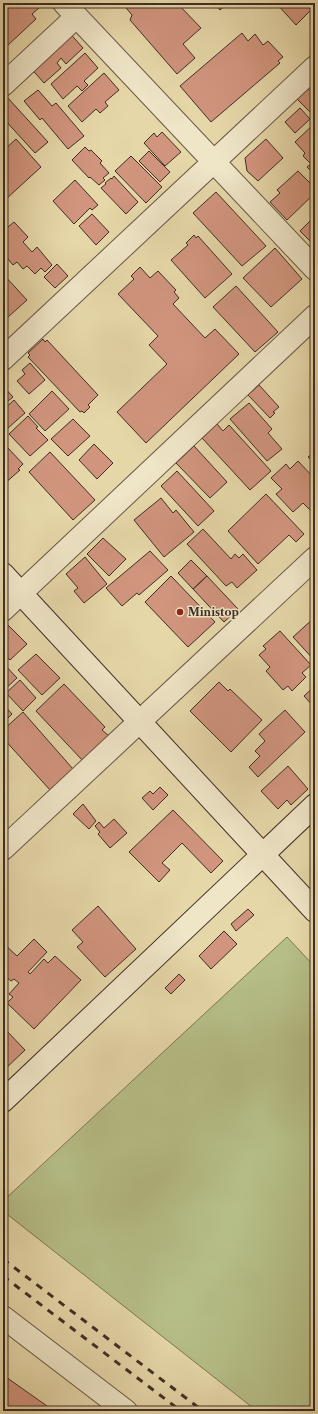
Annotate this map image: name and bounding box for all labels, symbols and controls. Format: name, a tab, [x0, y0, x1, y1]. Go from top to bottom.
place label: Ministop	[188, 605, 239, 619]
marker: Ministop	[175, 607, 185, 617]

